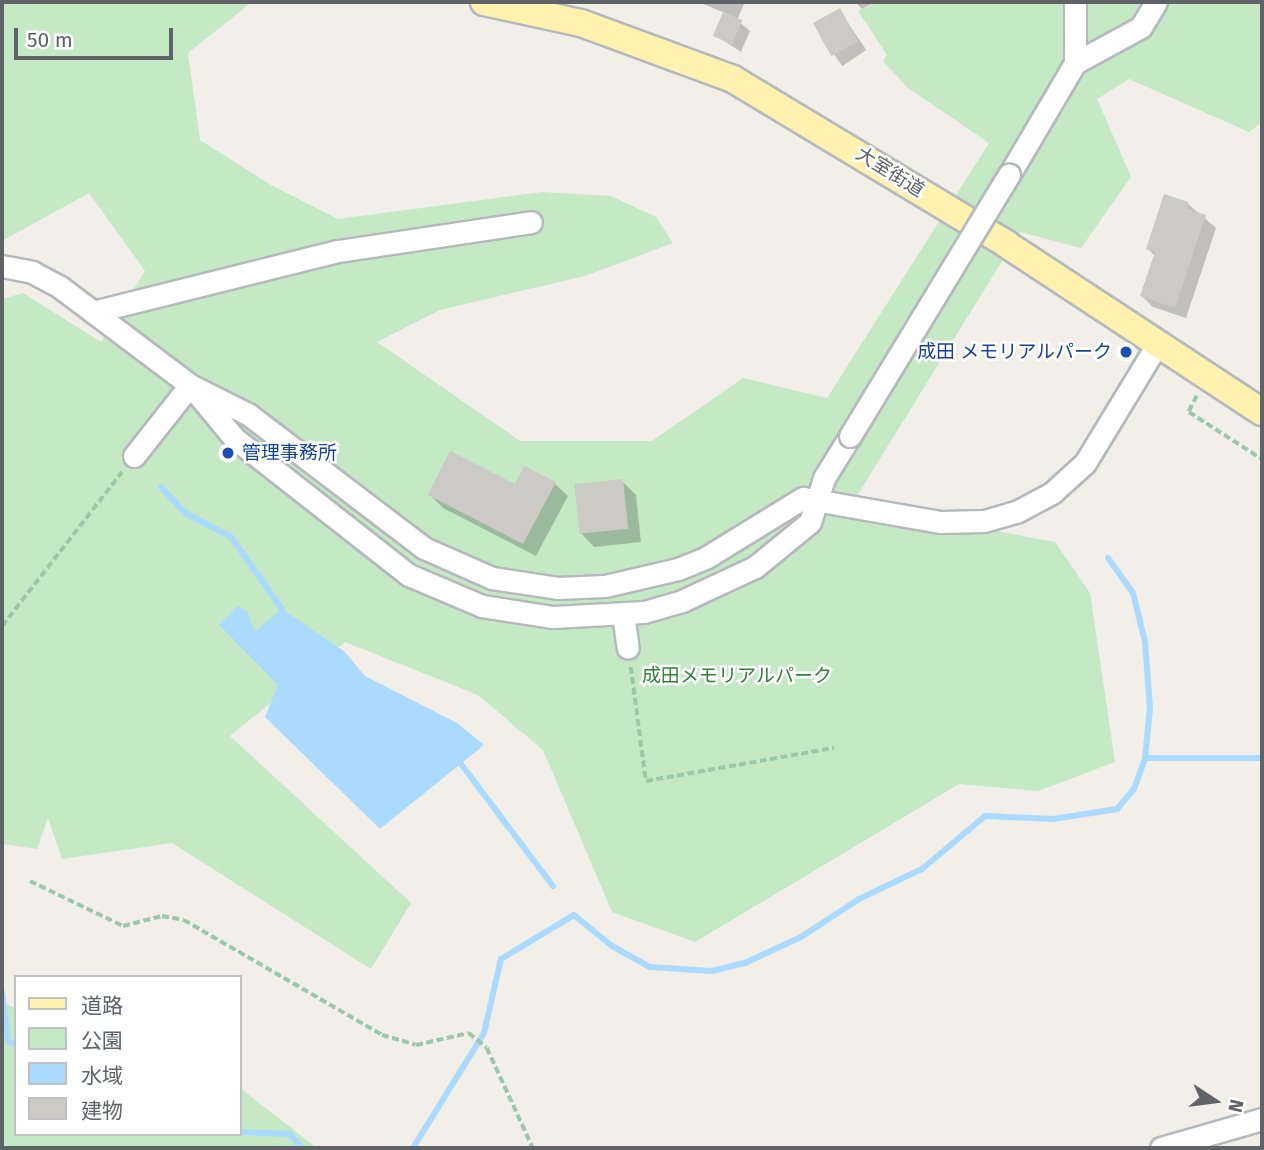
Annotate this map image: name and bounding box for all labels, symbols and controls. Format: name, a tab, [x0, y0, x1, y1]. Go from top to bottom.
scale bar	[18, 14, 177, 58]
text: 50 m	[27, 27, 73, 53]
street label: 大室街道	[852, 142, 928, 202]
place label: 成田 メモリアルパーク	[917, 341, 1112, 363]
marker: 成田 メモリアルパーク	[1118, 344, 1134, 360]
place label: 管理事務所	[242, 442, 337, 464]
marker: 管理事務所	[220, 445, 236, 461]
park label: 成田メモリアルパーク	[642, 665, 832, 687]
legend	[14, 975, 242, 1136]
text: 道路	[81, 993, 123, 1019]
text: 公園	[81, 1028, 123, 1054]
text: 水域	[81, 1063, 123, 1089]
north arrow	[1180, 1066, 1250, 1136]
text: N	[1223, 1097, 1249, 1115]
text: 建物	[81, 1098, 123, 1124]

